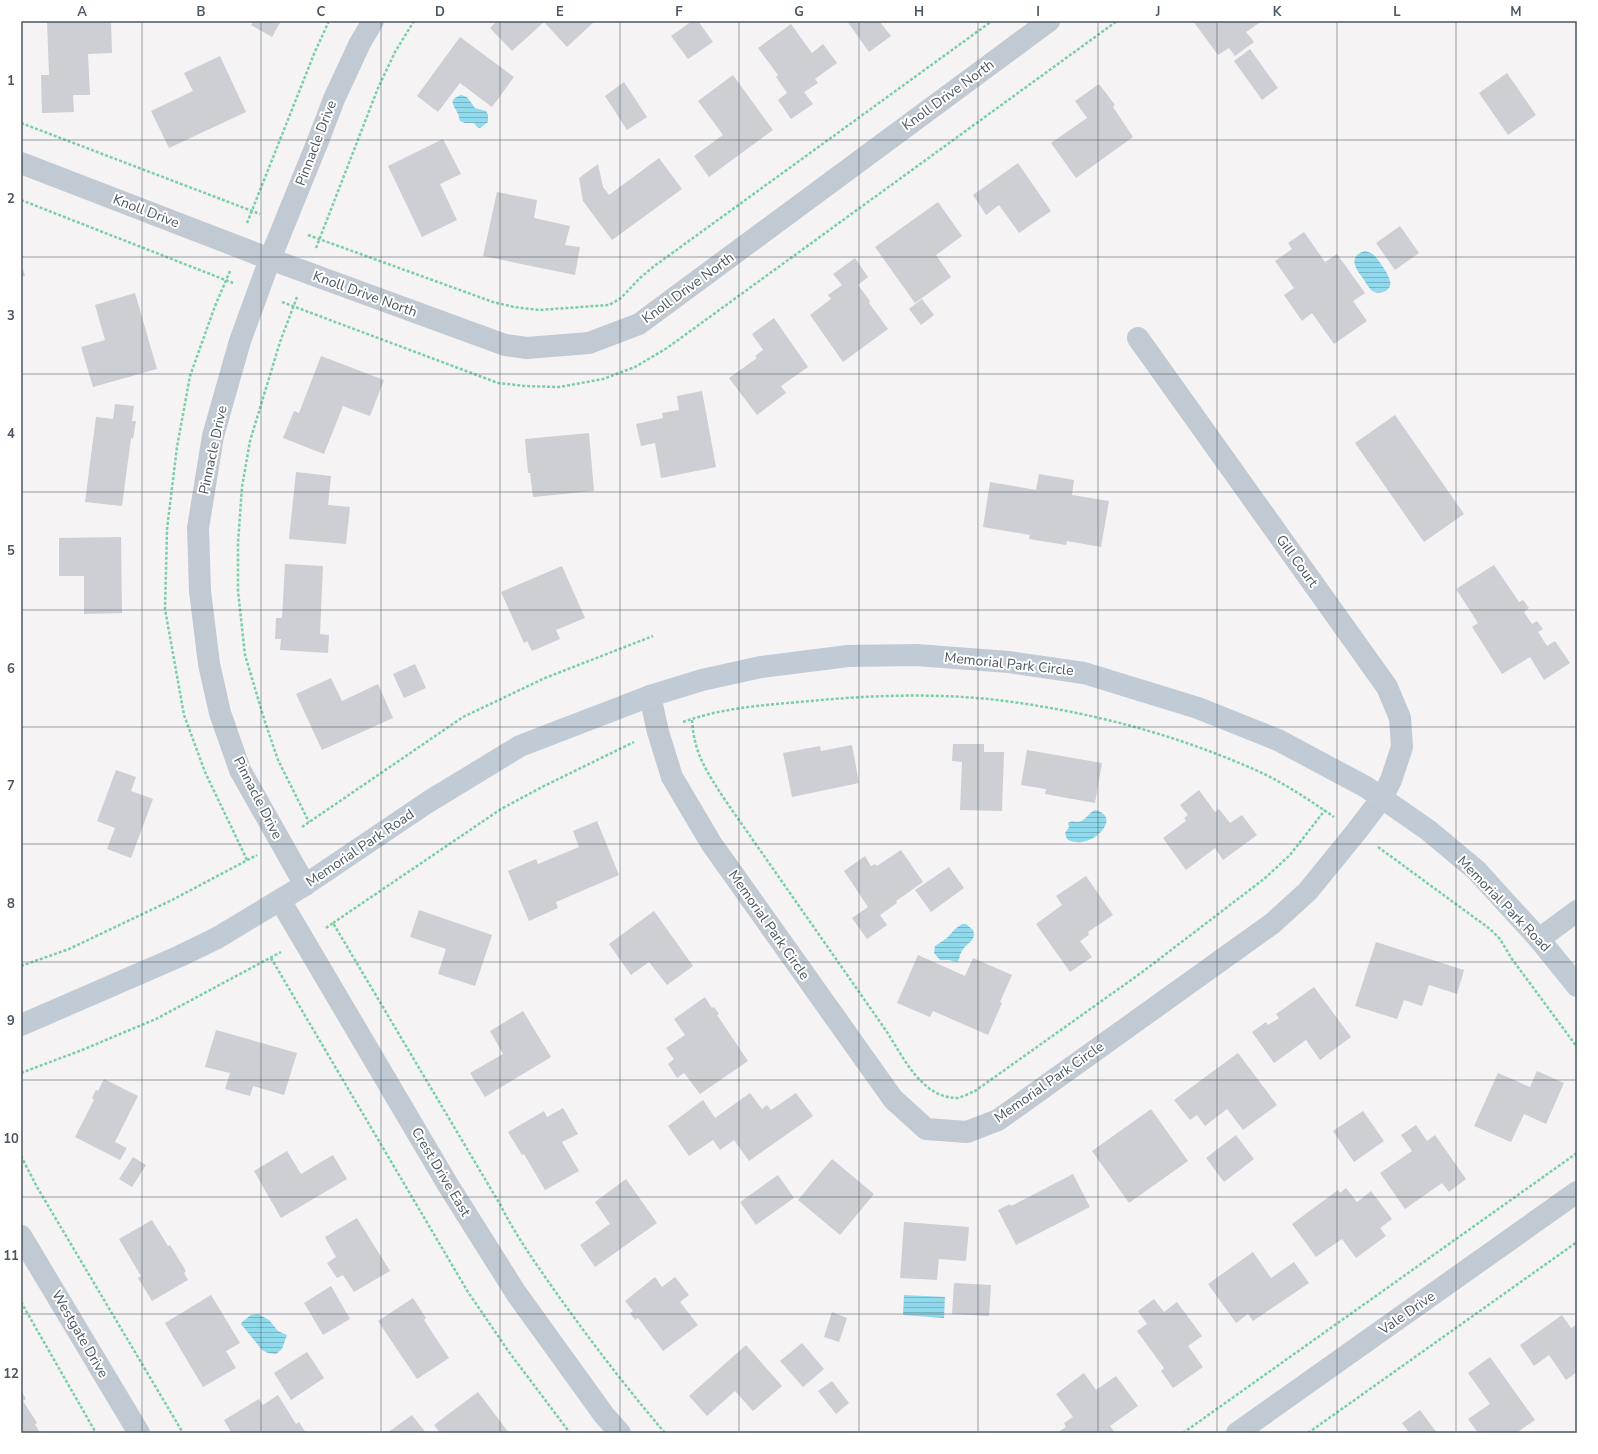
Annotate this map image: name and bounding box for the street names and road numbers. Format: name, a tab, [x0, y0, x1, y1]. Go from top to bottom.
street label: Knoll Drive North	[898, 55, 998, 135]
street label: Pinnacle Drive	[291, 97, 341, 189]
street label: Knoll Drive	[110, 190, 182, 232]
street label: Knoll Drive North	[638, 248, 738, 328]
street label: Knoll Drive North	[310, 266, 420, 322]
street label: Pinnacle Drive	[194, 404, 232, 496]
street label: Gill Court	[1272, 531, 1322, 591]
street label: Memorial Park Circle	[943, 648, 1075, 680]
street label: Pinnacle Drive	[229, 753, 287, 843]
street label: Memorial Park Road	[302, 805, 418, 891]
street label: Memorial Park Road	[1453, 852, 1555, 956]
street label: Memorial Park Circle	[724, 866, 814, 984]
street label: Memorial Park Circle	[990, 1037, 1108, 1127]
street label: Crest Drive East	[407, 1124, 475, 1220]
street label: Westgate Drive	[47, 1287, 113, 1381]
street label: Vale Drive	[1374, 1287, 1439, 1340]

